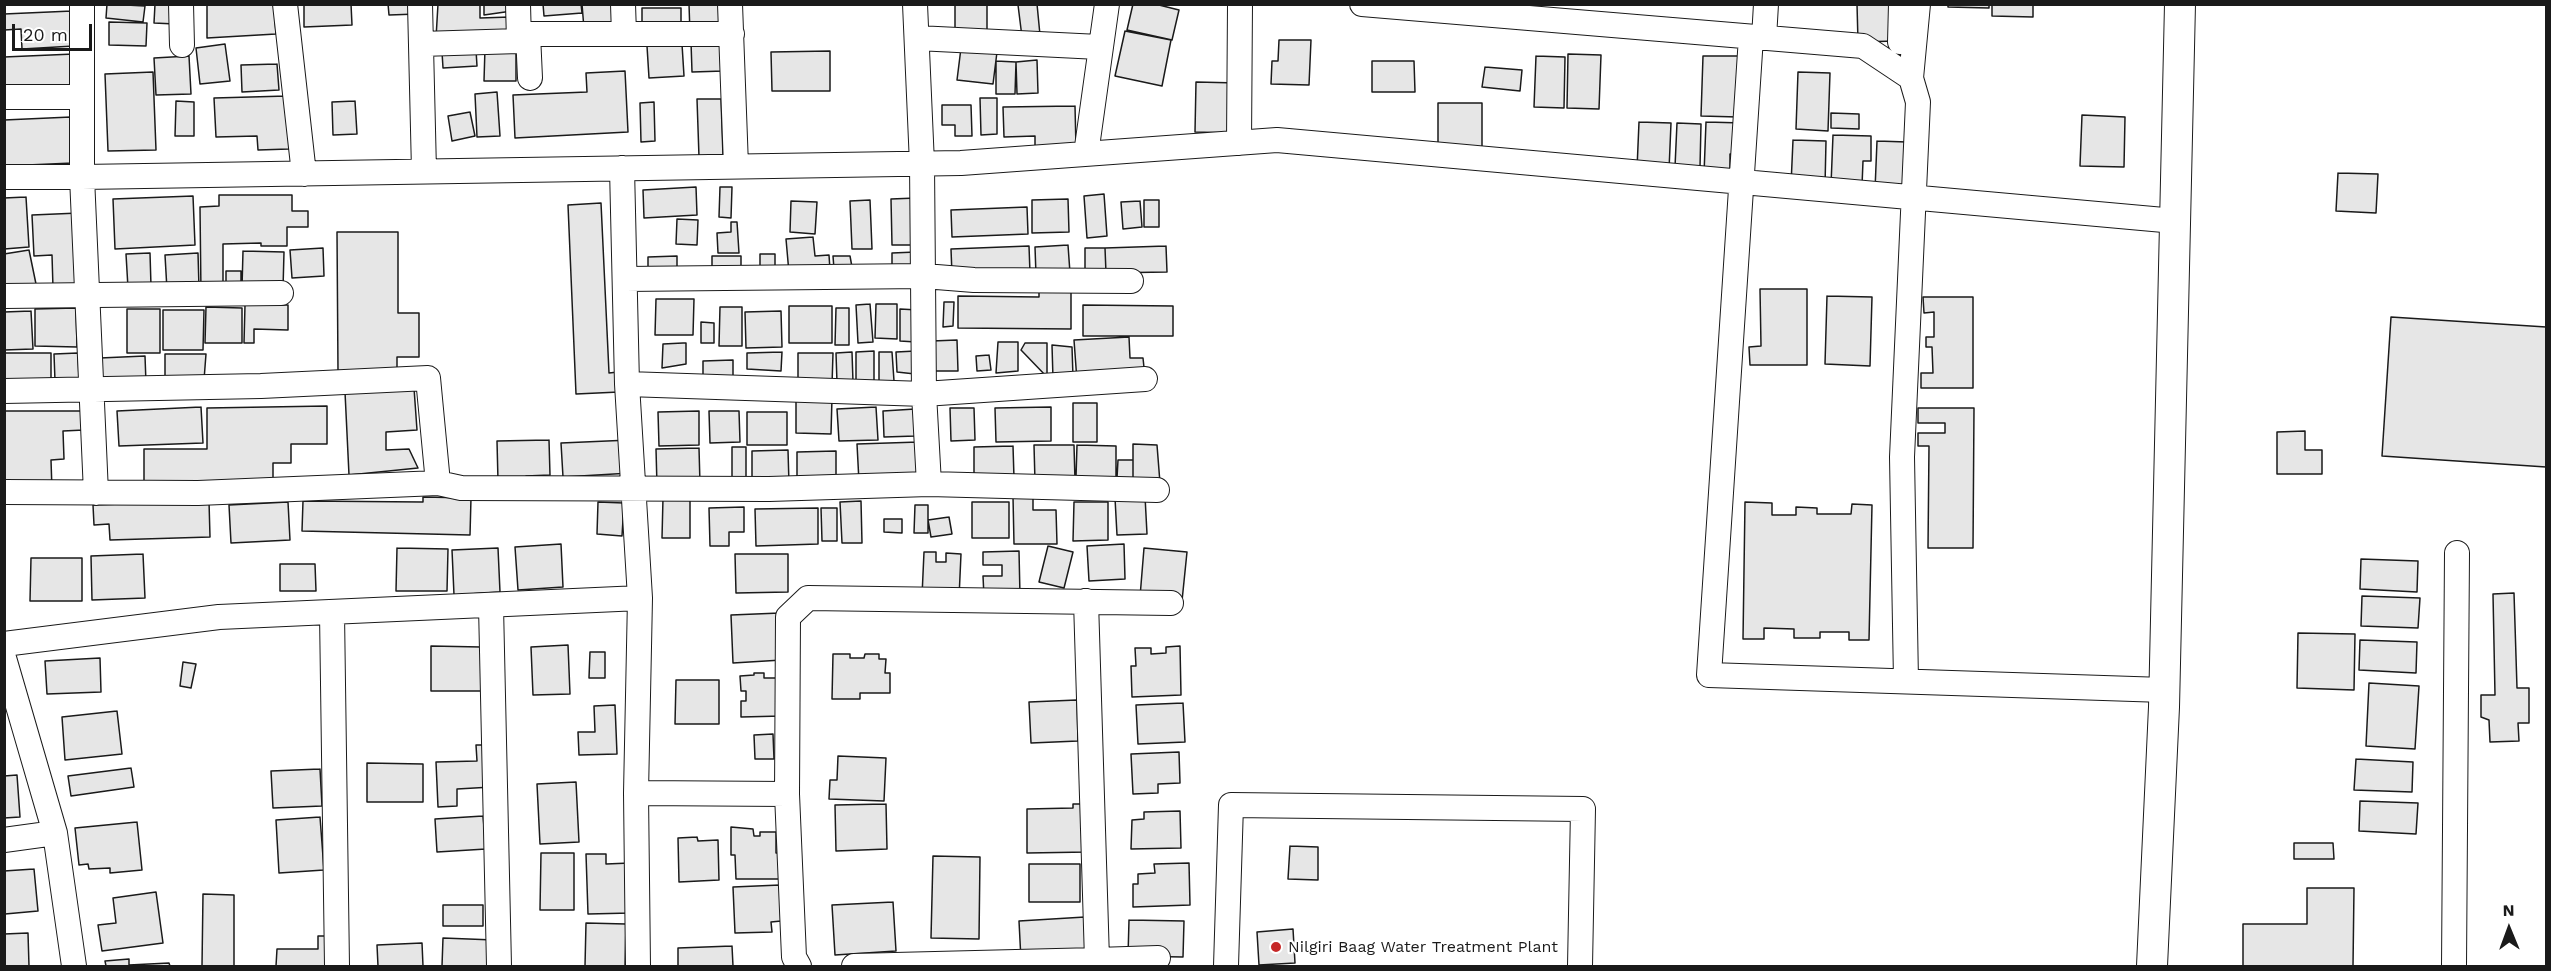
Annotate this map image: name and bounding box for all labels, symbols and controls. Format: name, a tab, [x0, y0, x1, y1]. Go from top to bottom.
scale bar	[15, 12, 94, 50]
text: 20 m	[23, 24, 68, 45]
north arrow	[2479, 899, 2539, 959]
text: N	[2503, 901, 2515, 920]
place label: Nilgiri Baag Water Treatment Plant	[1288, 937, 1558, 957]
marker: Nilgiri Baag Water Treatment Plant	[1269, 940, 1283, 954]

